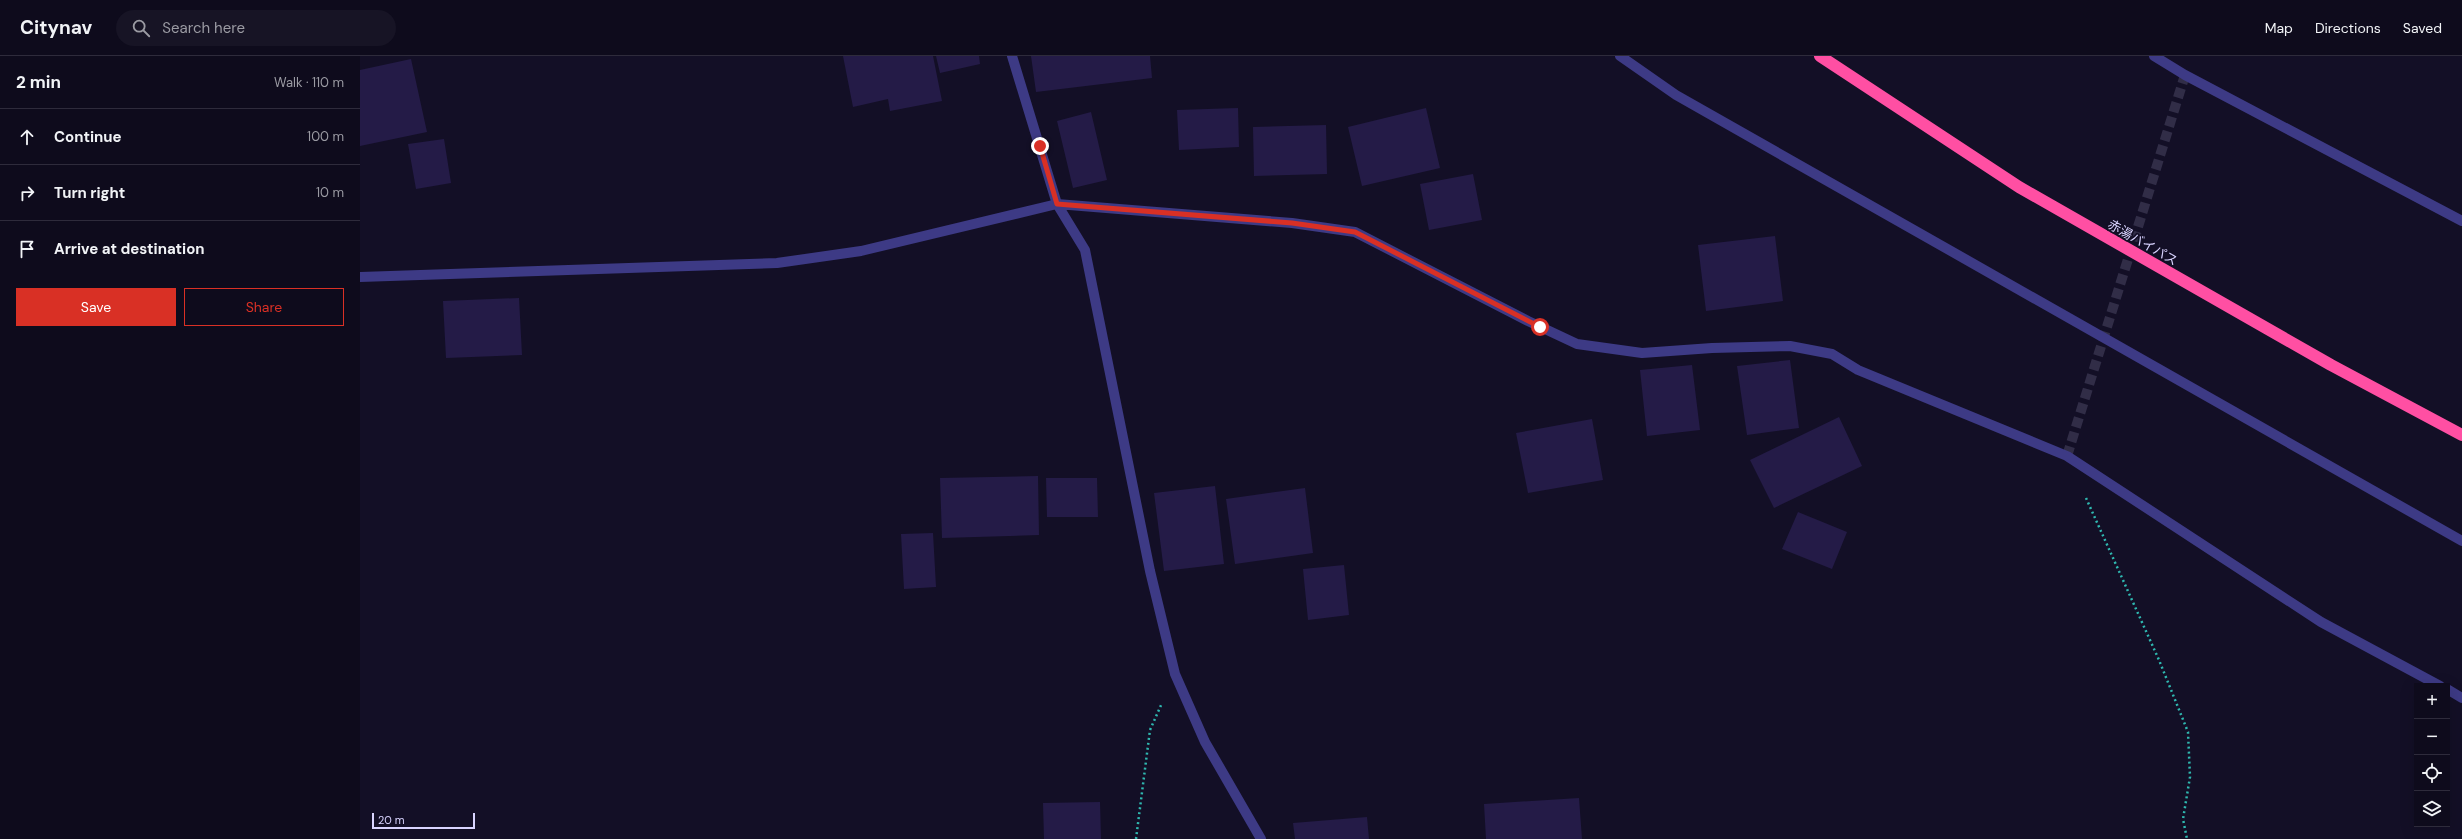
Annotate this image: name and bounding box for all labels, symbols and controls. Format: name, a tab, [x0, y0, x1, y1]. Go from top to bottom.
search box	[116, 10, 396, 46]
text: Citynav	[20, 15, 92, 40]
icon: search	[130, 17, 152, 39]
text: Search here	[162, 18, 245, 38]
text: Map	[2265, 19, 2293, 37]
text: Directions	[2315, 19, 2381, 37]
text: Saved	[2403, 19, 2442, 37]
text: 2 min	[16, 71, 61, 93]
text: Walk · 110 m	[274, 74, 344, 91]
icon: ahead	[16, 126, 38, 148]
text: Continue	[54, 127, 122, 147]
text: 100 m	[307, 128, 344, 145]
route end	[1031, 137, 1049, 155]
icon: right	[16, 182, 38, 204]
text: Turn right	[54, 183, 125, 203]
text: 10 m	[316, 184, 344, 201]
street label: 赤湯バイパス	[2105, 216, 2181, 269]
icon: arrive	[16, 238, 38, 260]
text: Arrive at destination	[54, 239, 205, 259]
button: Save	[16, 288, 176, 326]
button: Share	[184, 288, 344, 326]
route start	[1531, 318, 1549, 336]
map controls	[2414, 683, 2450, 827]
button: +	[2414, 683, 2450, 719]
button: −	[2414, 719, 2450, 755]
button: locate	[2414, 755, 2450, 791]
button: layers	[2414, 791, 2450, 827]
scale bar	[372, 811, 475, 830]
text: 20 m	[378, 813, 404, 827]

